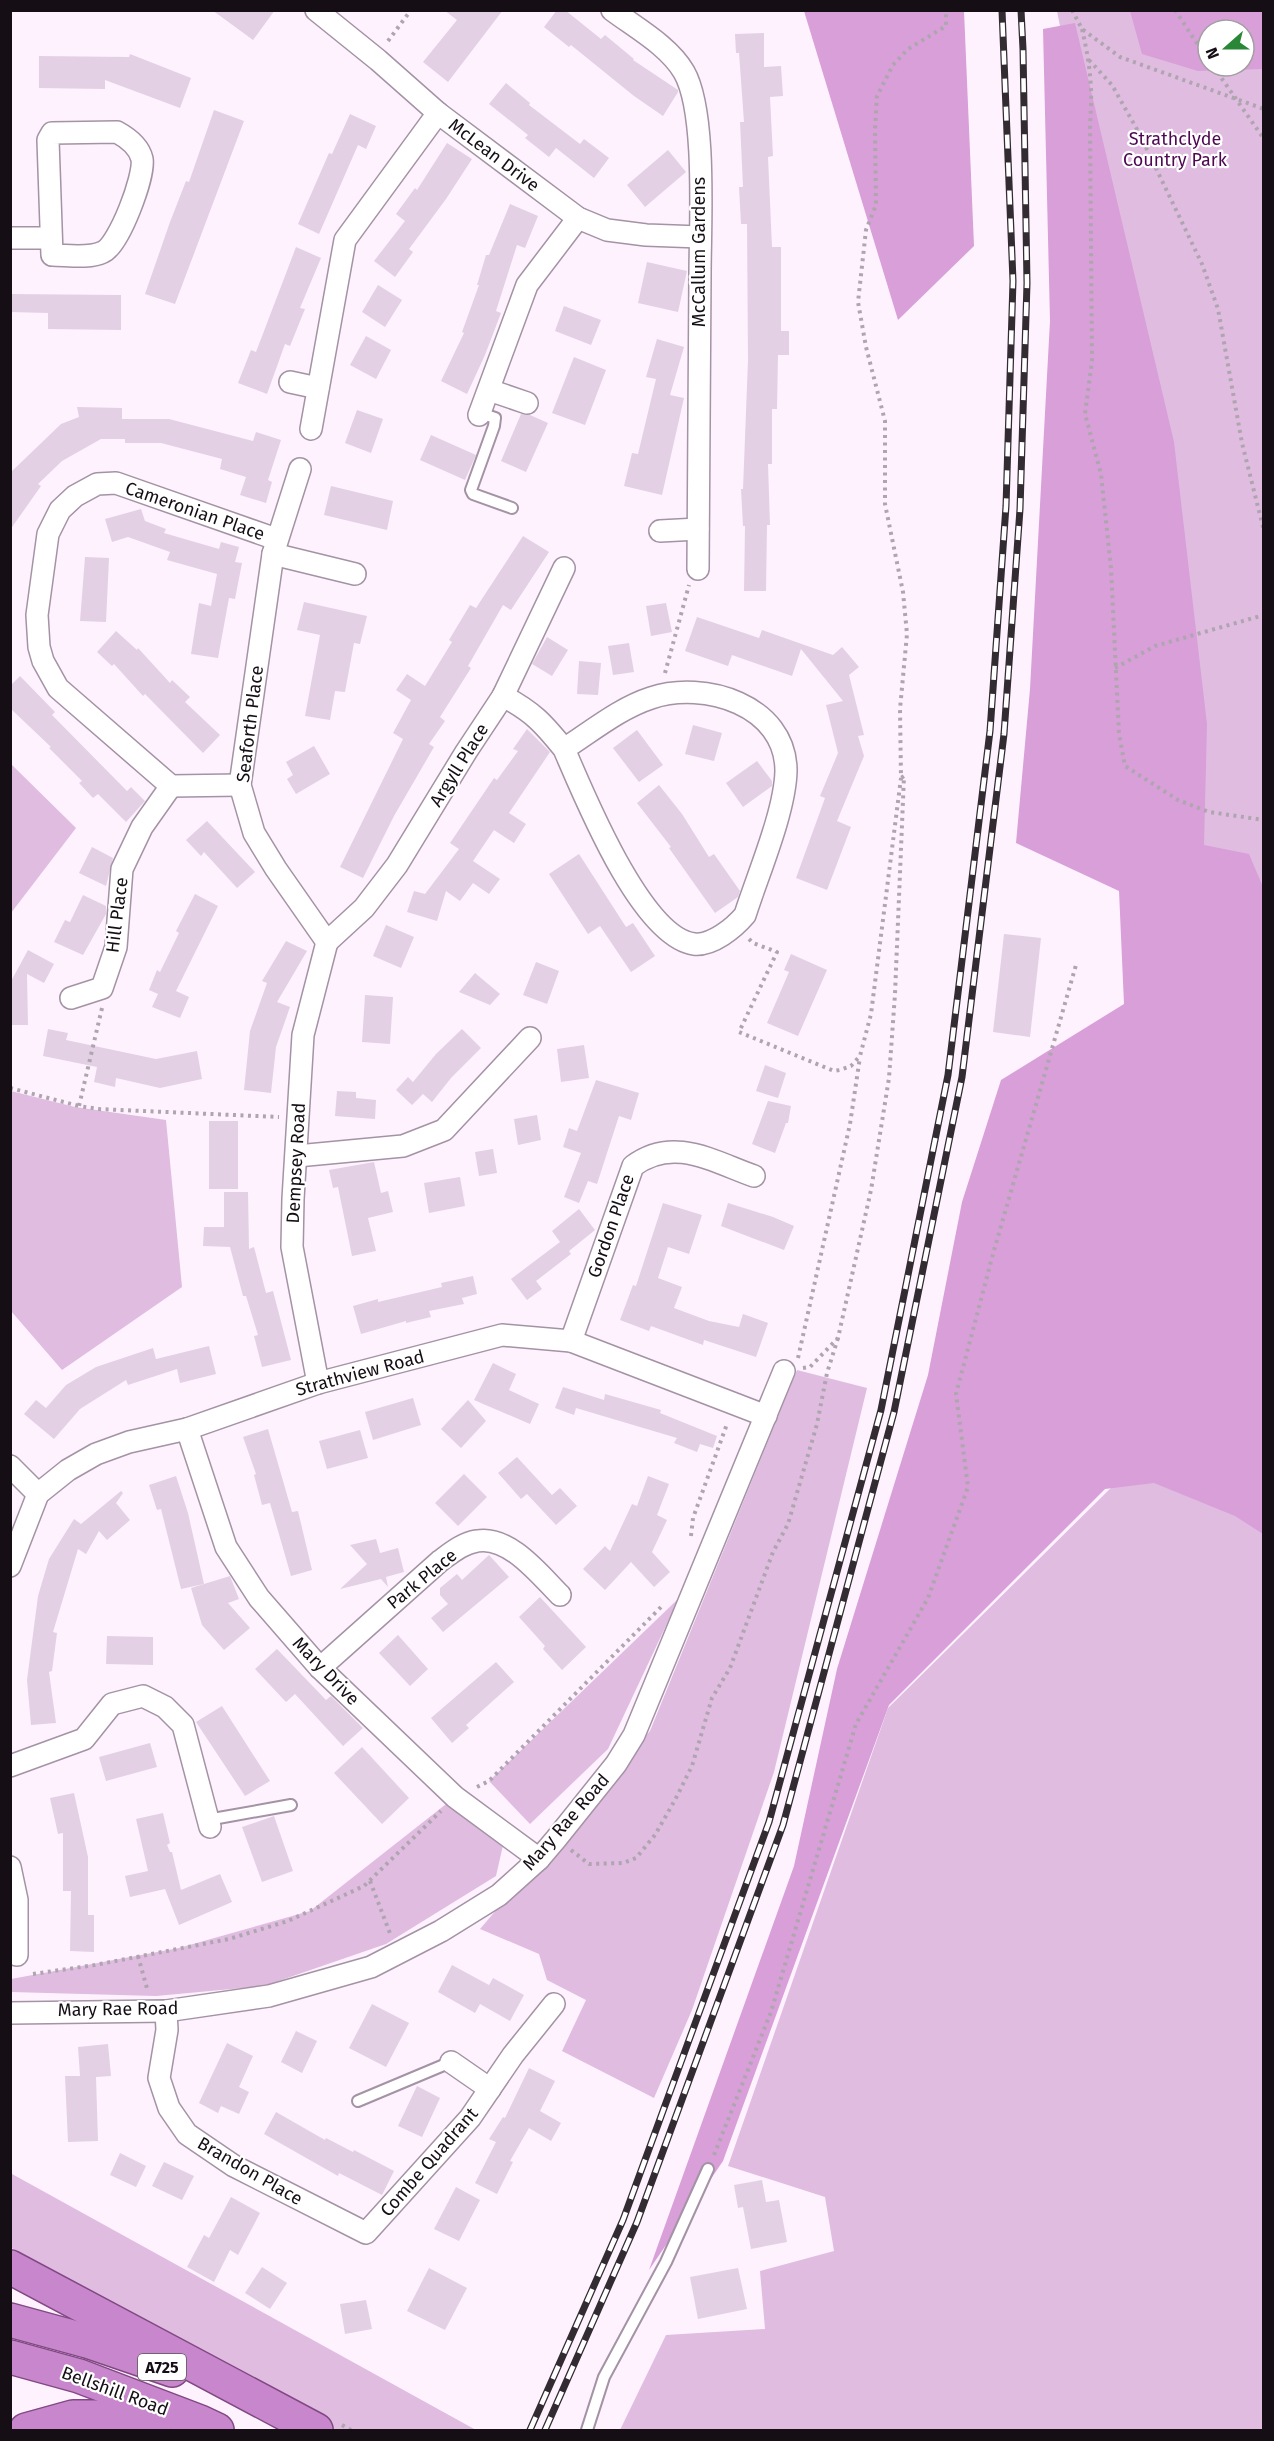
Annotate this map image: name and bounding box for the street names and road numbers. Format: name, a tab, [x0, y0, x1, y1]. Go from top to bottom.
street label: McLean Drive	[444, 114, 544, 196]
street label: McCallum Gardens	[688, 177, 710, 327]
street label: Cameronian Place	[122, 477, 268, 545]
street label: Seaforth Place	[232, 664, 268, 784]
street label: Argyll Place	[425, 719, 493, 811]
street label: Hill Place	[101, 876, 133, 954]
street label: Dempsey Road	[282, 1102, 310, 1224]
street label: Gordon Place	[583, 1171, 639, 1281]
street label: Strathview Road	[293, 1345, 427, 1401]
street label: Park Place	[383, 1544, 461, 1614]
street label: Mary Drive	[288, 1632, 364, 1710]
street label: Mary Rae Road	[518, 1769, 614, 1875]
street label: Mary Rae Road	[57, 1997, 179, 2021]
street label: Combe Quadrant	[376, 2103, 483, 2221]
street label: Brandon Place	[194, 2132, 306, 2210]
road number: A725	[138, 2354, 186, 2380]
street label: Bellshill Road	[59, 2361, 171, 2421]

